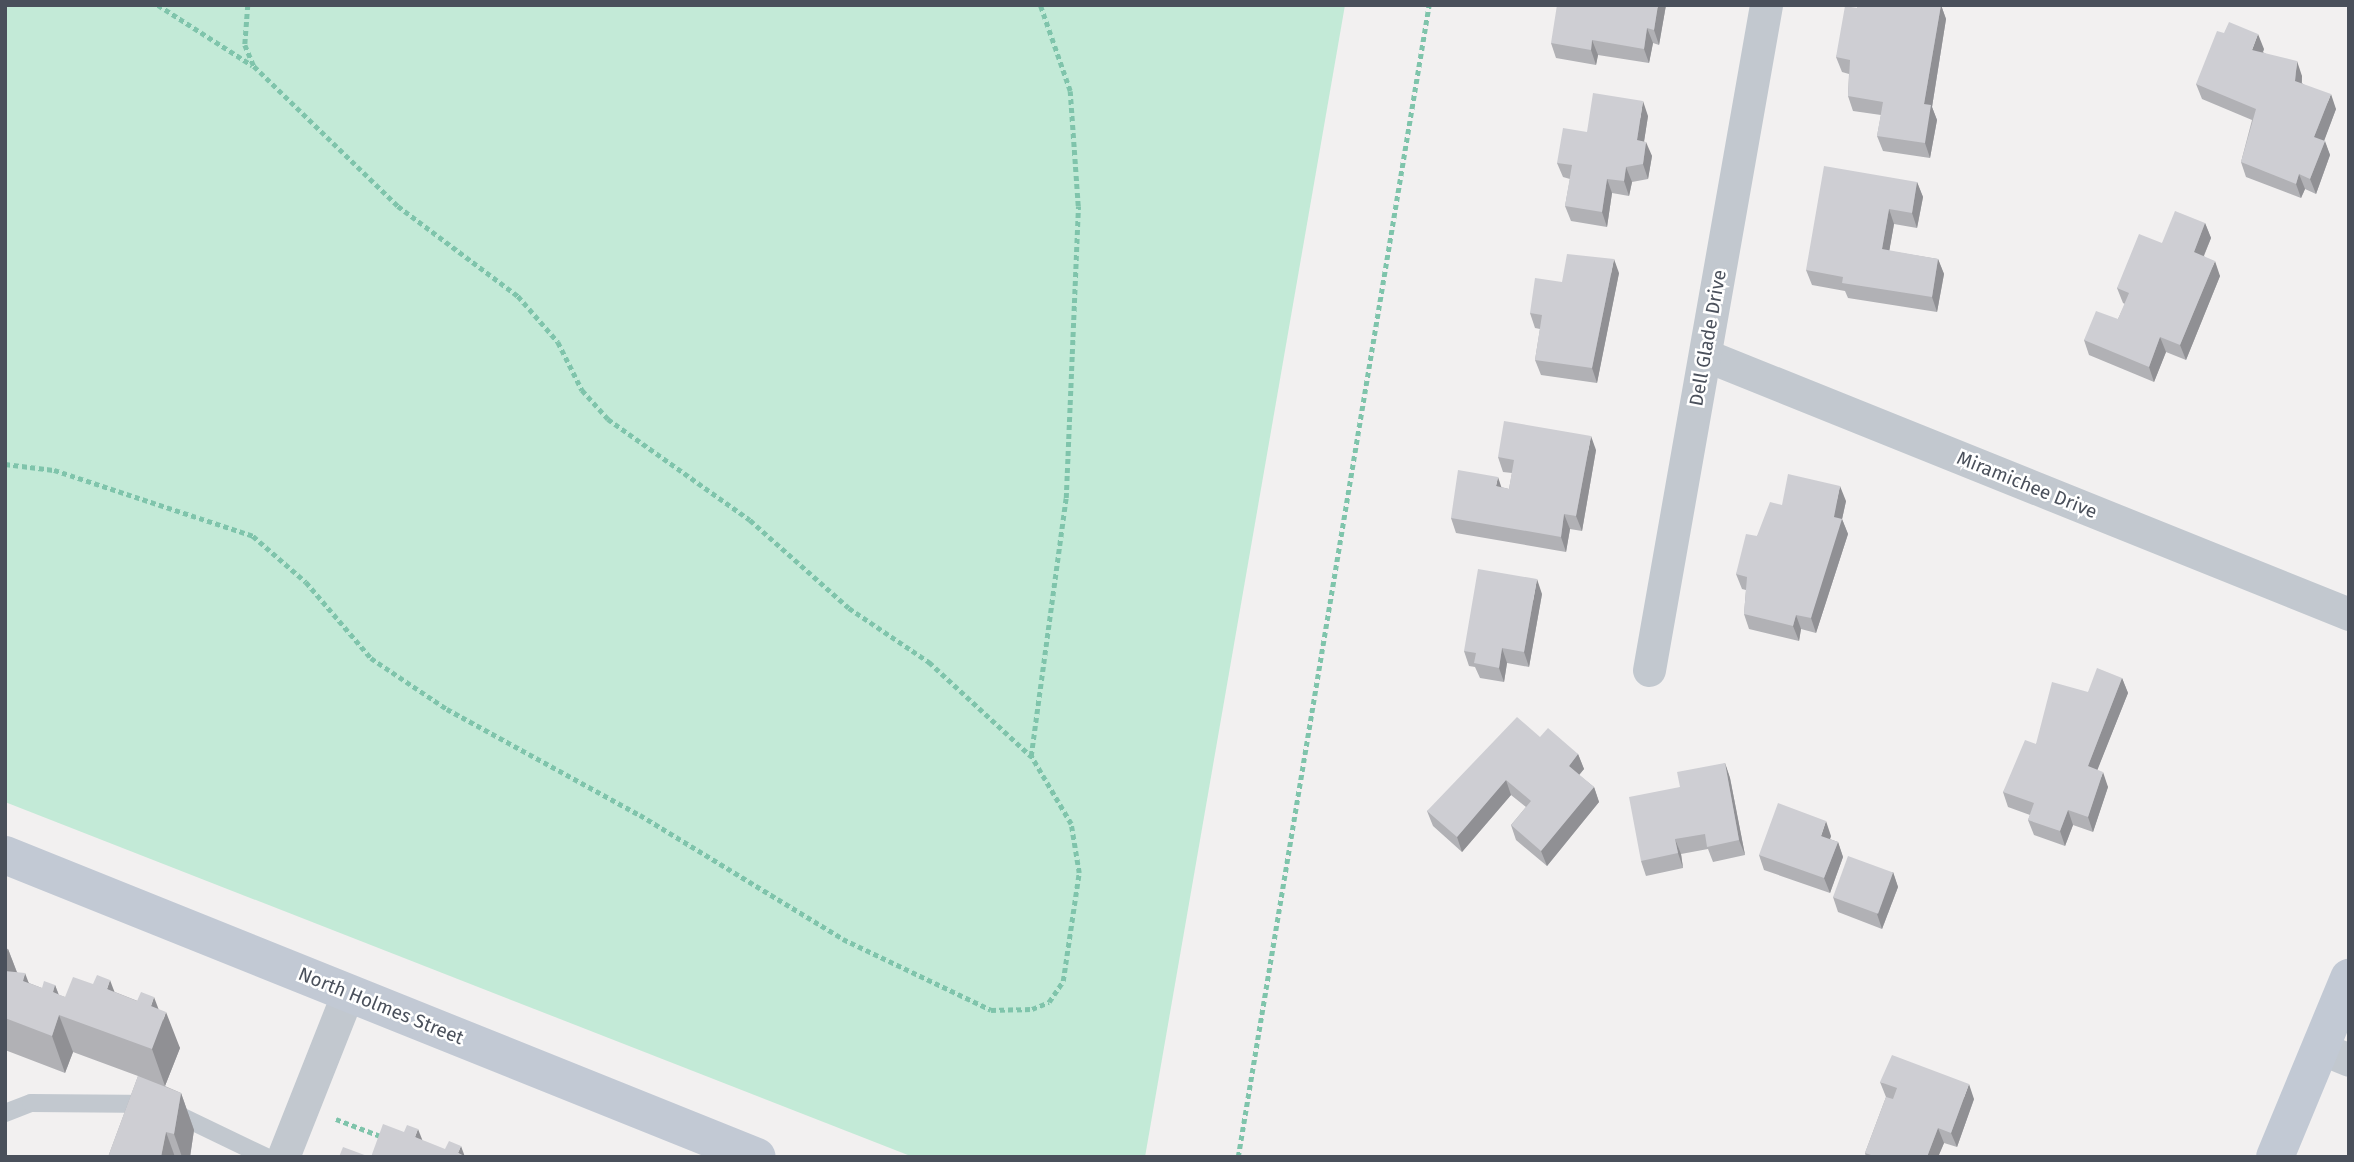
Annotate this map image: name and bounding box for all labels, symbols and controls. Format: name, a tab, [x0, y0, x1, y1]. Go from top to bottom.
street label: Dell Glade Drive	[1685, 268, 1731, 408]
street label: Miramichee Drive	[1954, 446, 2100, 524]
street label: North Holmes Street	[295, 962, 467, 1050]

